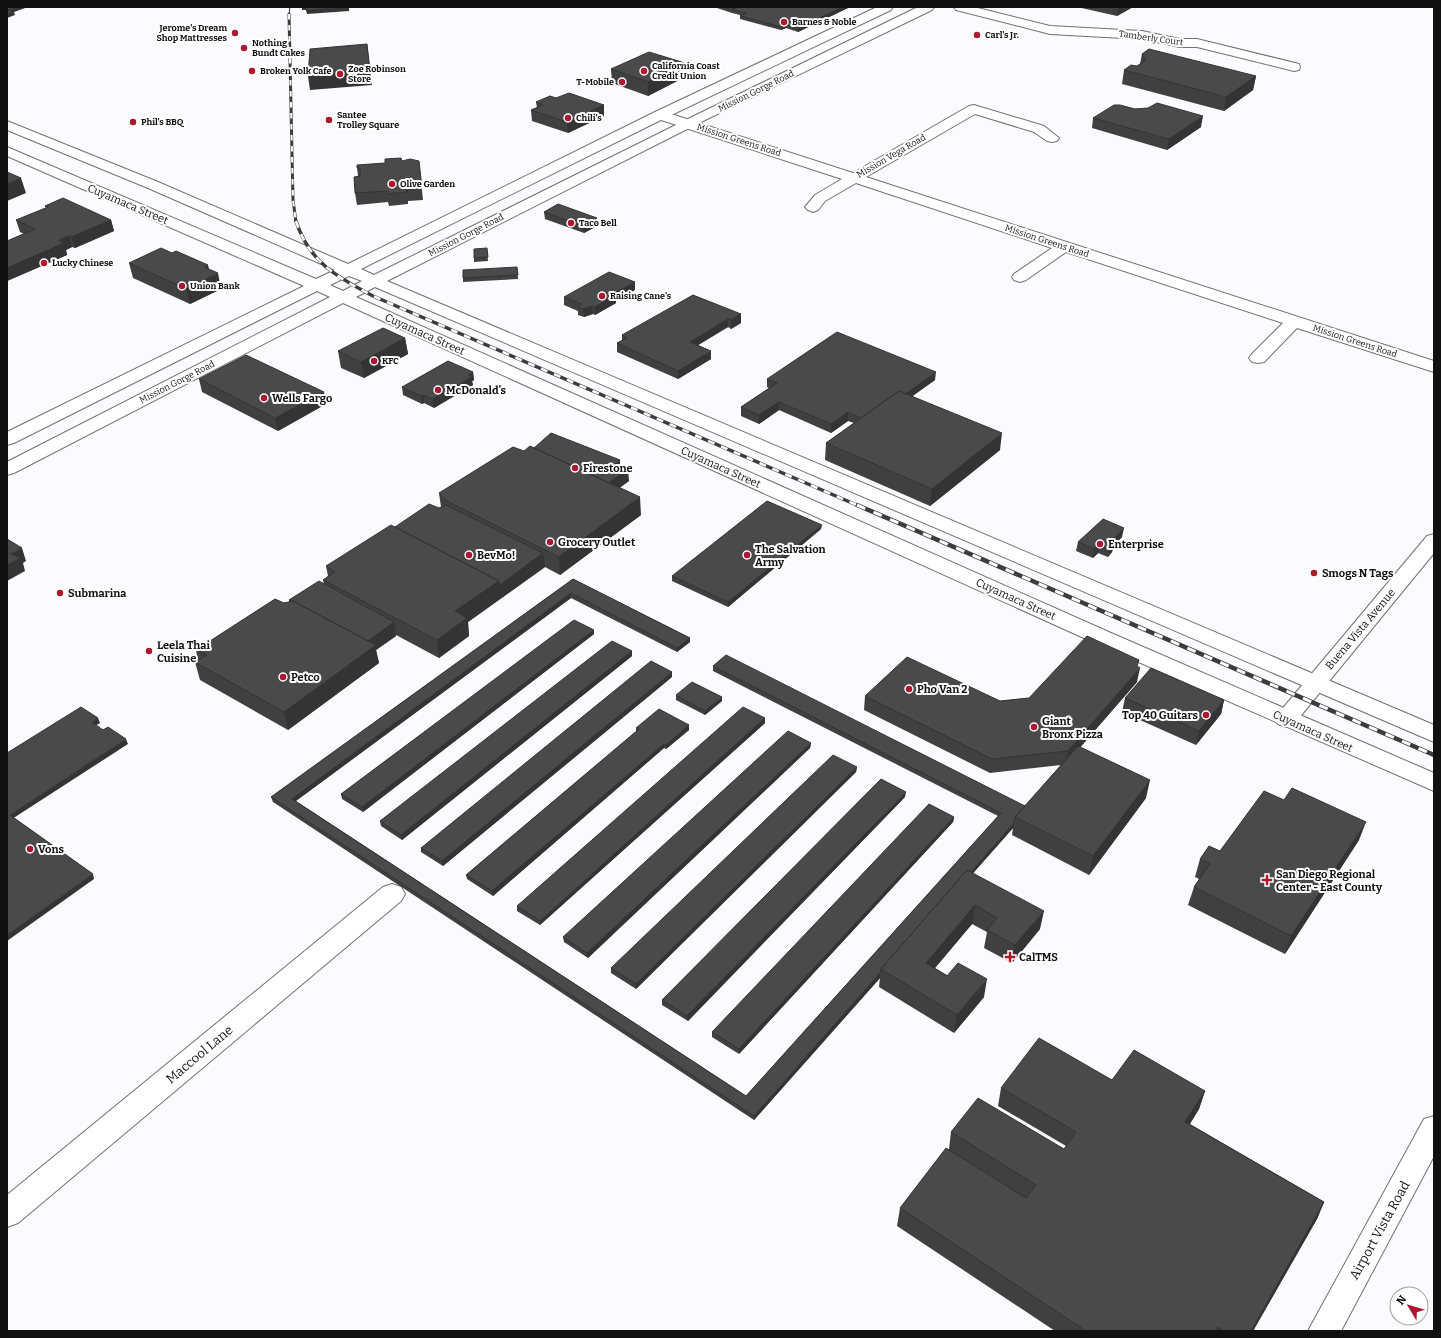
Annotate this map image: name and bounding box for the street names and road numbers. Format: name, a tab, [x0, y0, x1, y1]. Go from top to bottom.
street label: Tamberly Court	[1118, 29, 1185, 48]
street label: Mission Gorge Road	[716, 68, 796, 114]
street label: Mission Greens Road	[696, 122, 783, 159]
street label: Mission Vega Road	[855, 132, 928, 180]
street label: Cuyamaca Street	[86, 182, 170, 227]
street label: Mission Gorge Road	[427, 211, 506, 258]
street label: Mission Greens Road	[1004, 223, 1091, 260]
street label: Cuyamaca Street	[383, 311, 467, 358]
street label: Mission Greens Road	[1312, 323, 1399, 360]
street label: Mission Gorge Road	[138, 358, 217, 405]
street label: Cuyamaca Street	[679, 444, 763, 491]
street label: Cuyamaca Street	[974, 576, 1058, 623]
street label: Buena Vista Avenue	[1323, 586, 1398, 672]
street label: Cuyamaca Street	[1271, 708, 1355, 755]
street label: Maccool Lane	[163, 1022, 236, 1087]
street label: Airport Vista Road	[1346, 1178, 1413, 1282]

